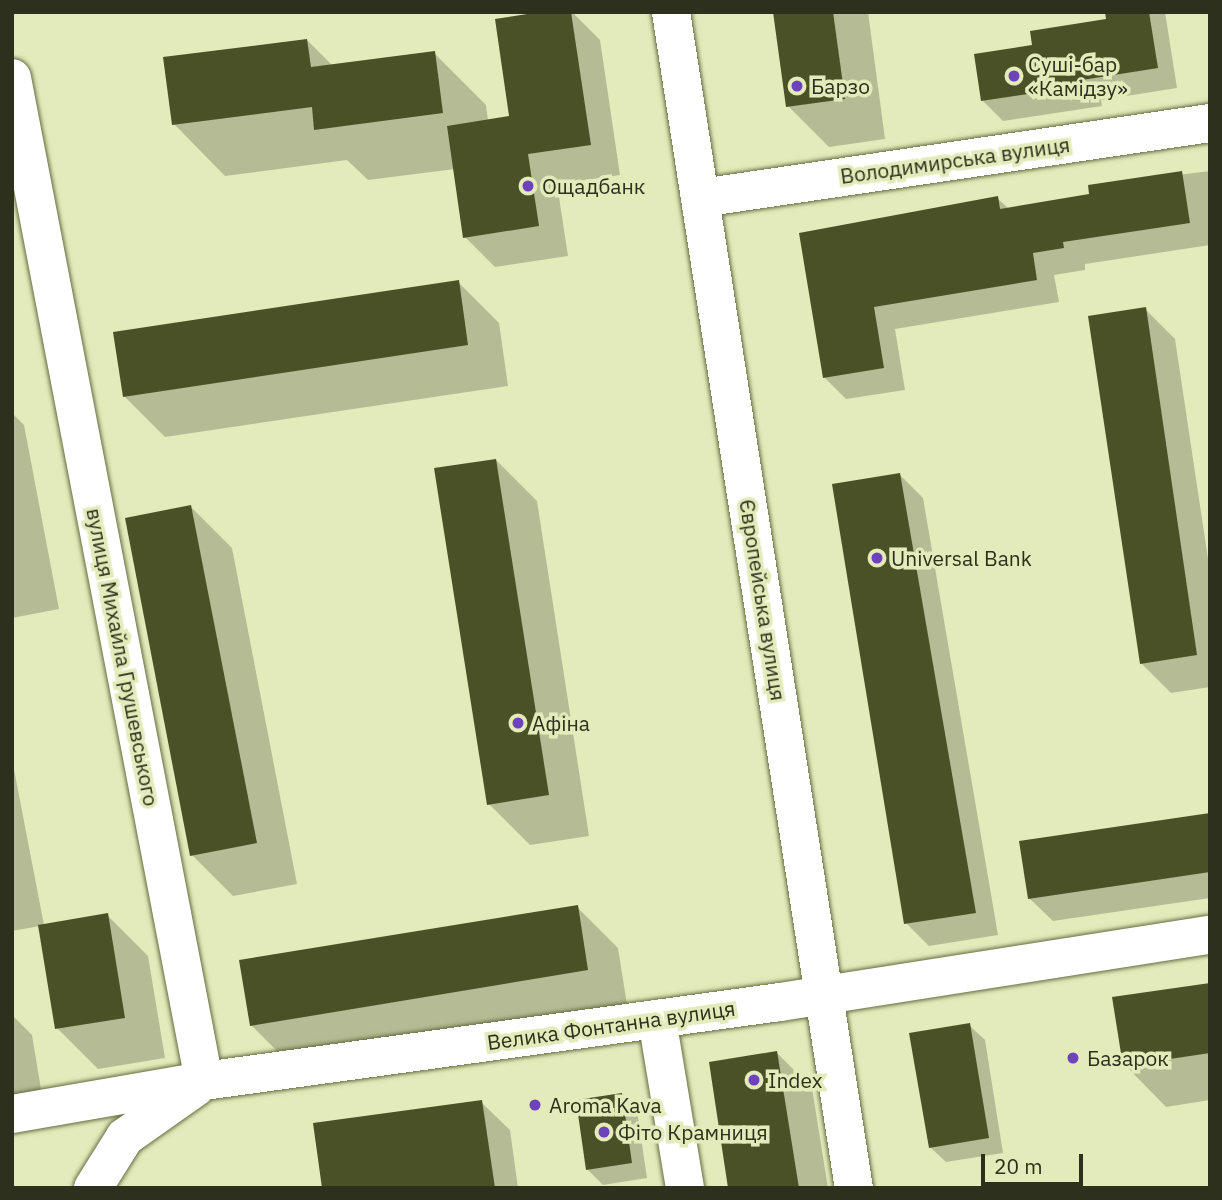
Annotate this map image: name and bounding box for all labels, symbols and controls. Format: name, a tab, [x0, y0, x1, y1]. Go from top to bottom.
place label: Суші-бар «Камідзу»	[1028, 51, 1128, 101]
marker: Суші-бар «Камідзу»	[1006, 68, 1022, 84]
place label: Барзо	[811, 73, 870, 99]
marker: Барзо	[789, 78, 805, 94]
street label: Володимирська вулиця	[839, 131, 1071, 189]
place label: Ощадбанк	[542, 173, 645, 199]
marker: Ощадбанк	[520, 178, 536, 194]
street label: Європейська вулиця	[735, 498, 791, 702]
street label: вулиця Михайла Грушевського	[82, 506, 164, 808]
place label: Universal Bank	[891, 545, 1032, 571]
marker: Universal Bank	[869, 550, 885, 566]
place label: Афіна	[532, 710, 590, 736]
marker: Афіна	[510, 715, 526, 731]
street label: Велика Фонтанна вулиця	[485, 995, 737, 1055]
place label: Базарок	[1087, 1045, 1169, 1071]
marker: Базарок	[1065, 1050, 1081, 1066]
place label: Index	[768, 1067, 822, 1093]
marker: Index	[746, 1072, 762, 1088]
place label: Aroma Kava	[549, 1092, 662, 1118]
marker: Aroma Kava	[527, 1097, 543, 1113]
place label: Фіто Крамниця	[618, 1119, 768, 1145]
marker: Фіто Крамниця	[596, 1124, 612, 1140]
scale bar	[984, 1140, 1086, 1184]
text: 20 m	[994, 1152, 1043, 1180]

